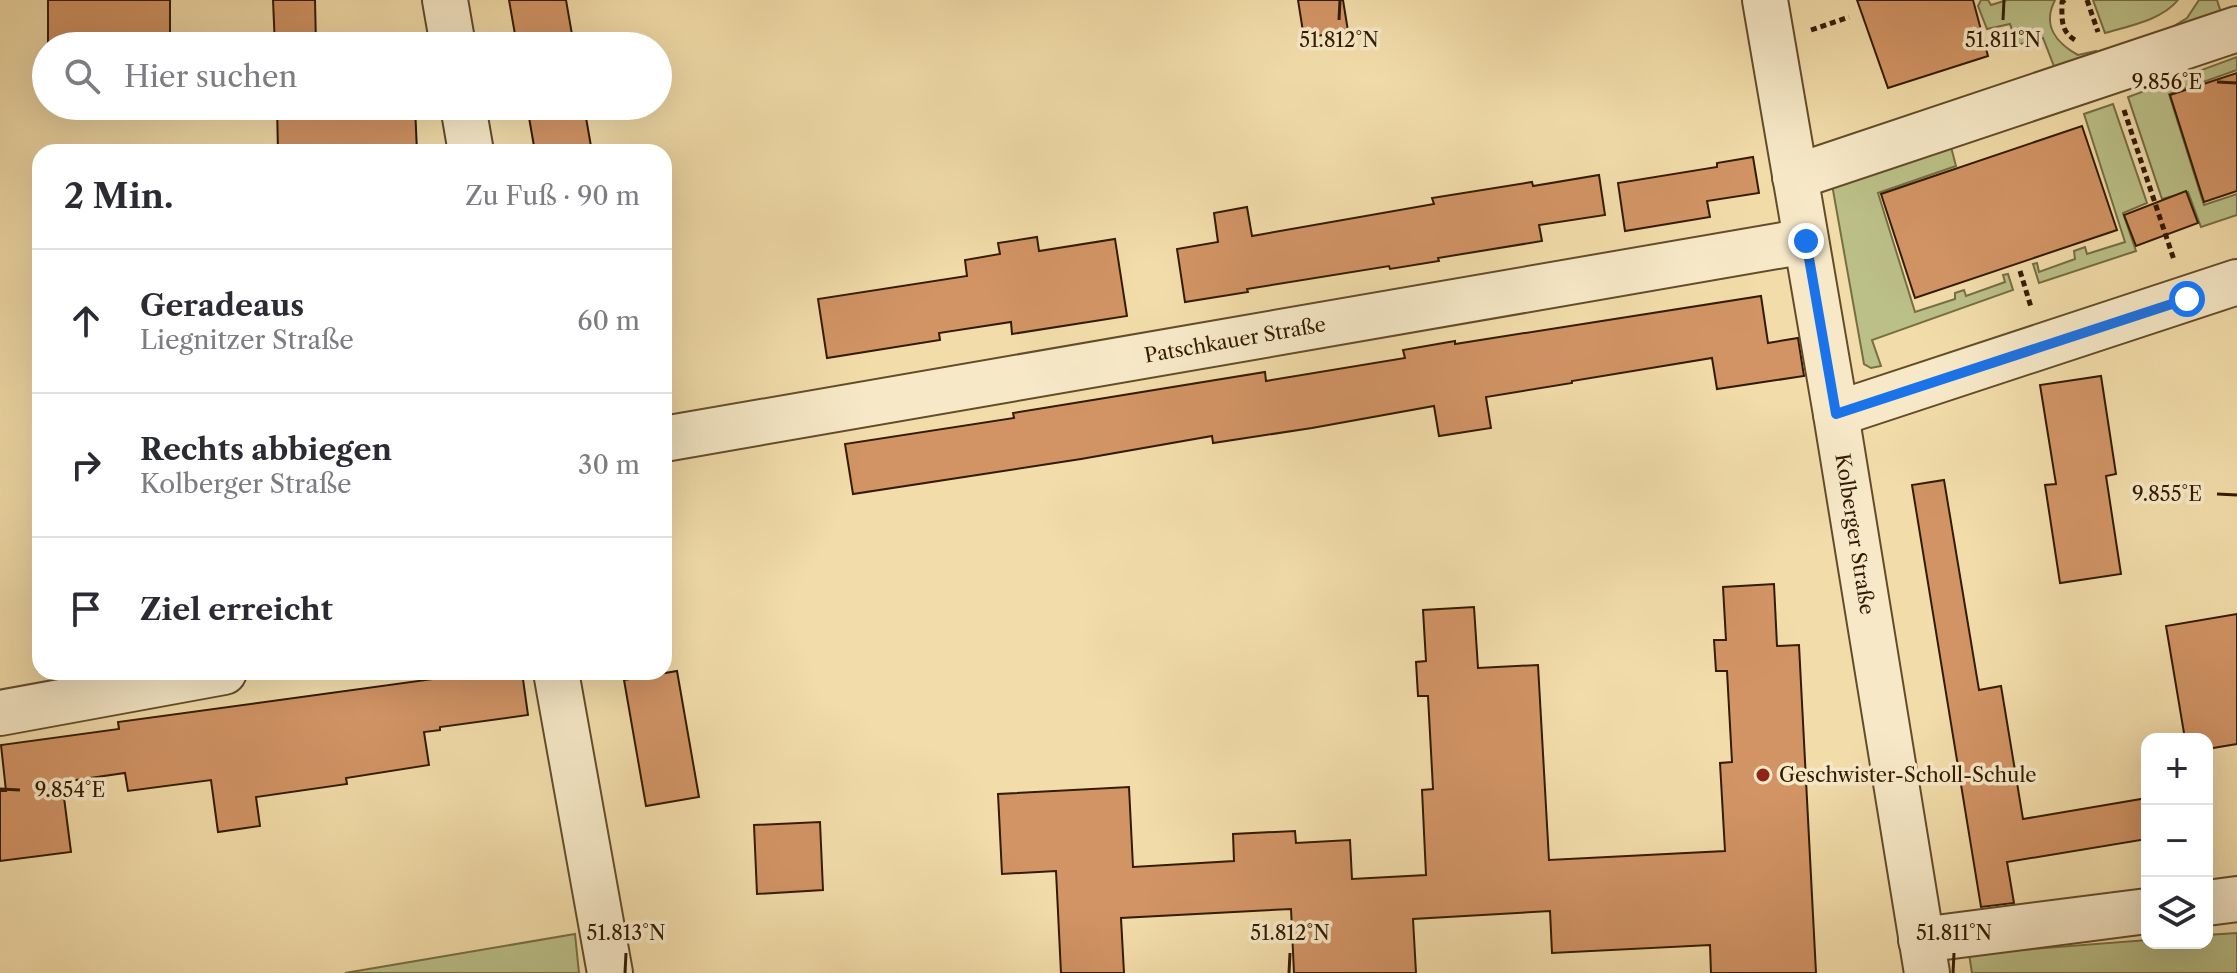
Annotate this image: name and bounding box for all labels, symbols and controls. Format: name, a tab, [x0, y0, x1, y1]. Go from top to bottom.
text: 51.812°N	[1299, 28, 1379, 52]
text: 51.811°N	[1965, 28, 2041, 52]
search box	[32, 32, 672, 120]
icon: search	[60, 54, 104, 98]
text: Hier suchen	[124, 58, 297, 95]
text: 9.856°E	[2132, 70, 2202, 94]
text: 2 Min.	[64, 175, 174, 217]
text: Zu Fuß · 90 m	[465, 180, 640, 212]
route end	[1788, 223, 1824, 259]
route start	[2169, 281, 2205, 317]
text: Geradeaus	[140, 287, 304, 324]
icon: ahead	[64, 299, 108, 343]
text: 60 m	[577, 305, 640, 337]
street label: Patschkauer Straße	[1142, 312, 1328, 368]
text: Liegnitzer Straße	[140, 324, 354, 356]
text: Rechts abbiegen	[140, 431, 392, 468]
icon: right	[64, 443, 108, 487]
text: 30 m	[578, 449, 640, 481]
street label: Kolberger Straße	[1830, 452, 1880, 616]
text: Kolberger Straße	[140, 468, 352, 500]
text: 9.855°E	[2132, 482, 2202, 506]
icon: arrive	[64, 587, 108, 631]
text: Ziel erreicht	[140, 591, 333, 628]
map controls	[2141, 733, 2213, 949]
button: +	[2141, 733, 2213, 805]
place label: Geschwister-Scholl-Schule	[1779, 763, 2037, 787]
marker: Geschwister-Scholl-Schule	[1754, 766, 1772, 784]
text: 9.854°E	[35, 778, 105, 802]
button: −	[2141, 805, 2213, 877]
button: layers	[2141, 877, 2213, 949]
text: 51.813°N	[587, 921, 665, 945]
text: 51.812°N	[1250, 921, 1330, 945]
text: 51.811°N	[1916, 921, 1992, 945]

